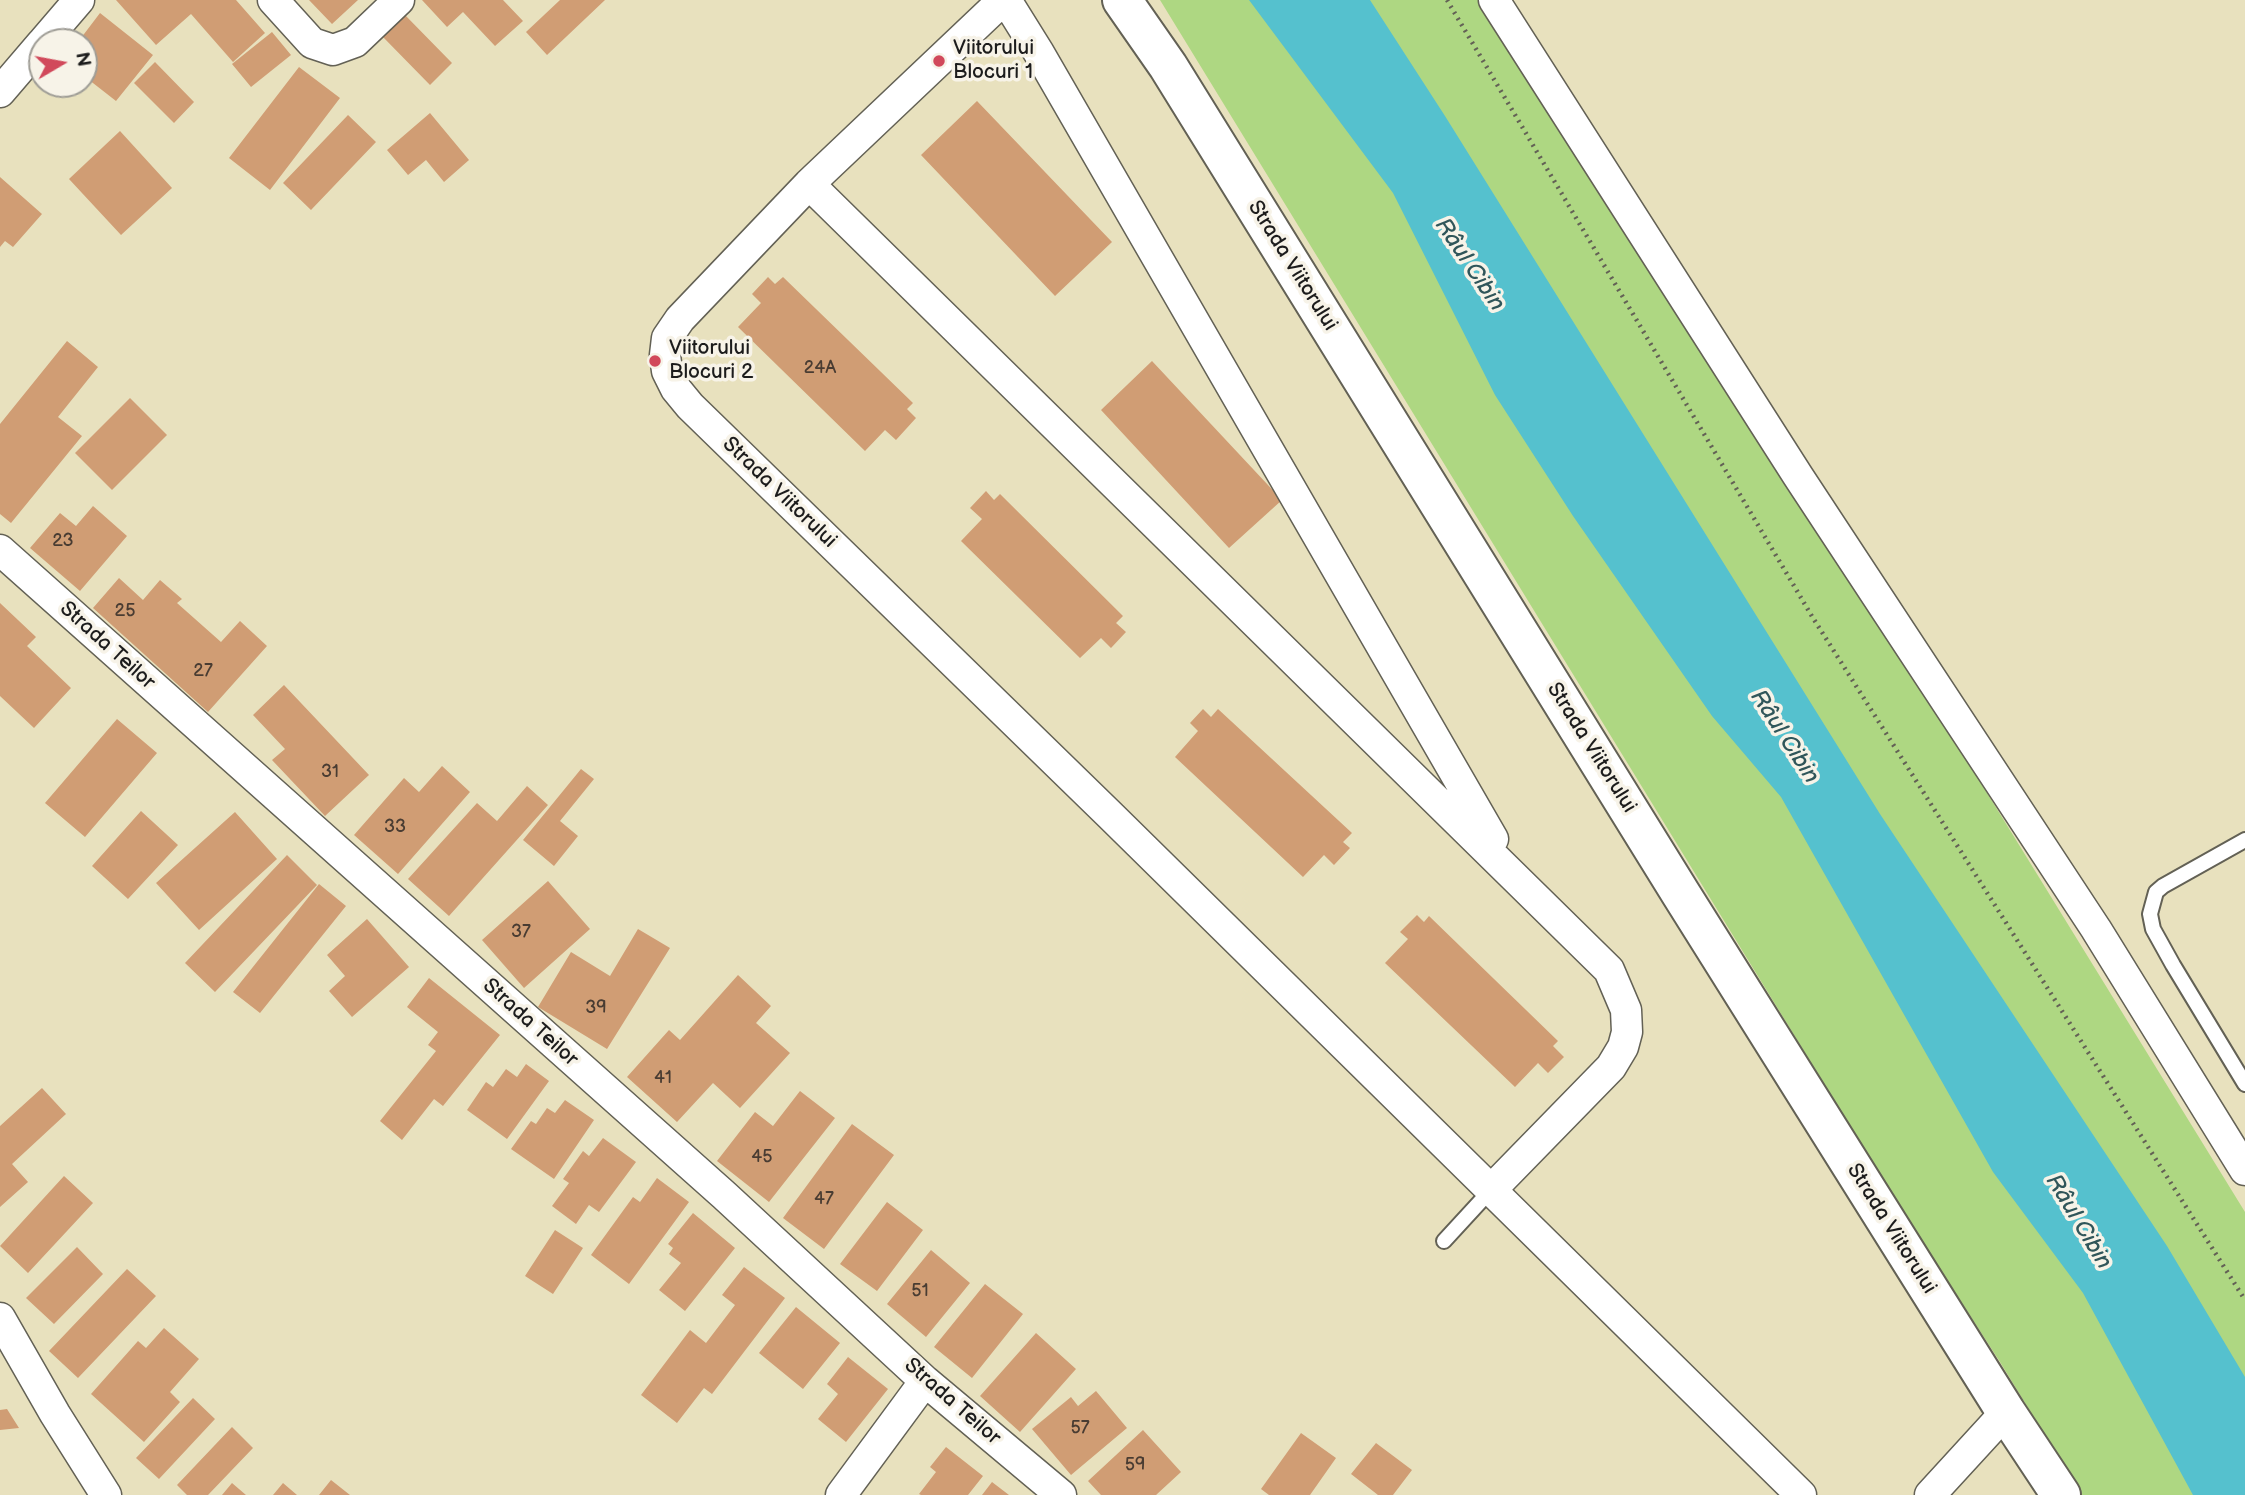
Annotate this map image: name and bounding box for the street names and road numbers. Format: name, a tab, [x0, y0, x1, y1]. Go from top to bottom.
street label: Strada Viitorului	[1242, 196, 1342, 336]
street label: Strada Viitorului	[717, 432, 841, 554]
street label: Strada Teilor	[54, 597, 160, 695]
street label: Strada Viitorului	[1541, 678, 1641, 818]
street label: Strada Teilor	[477, 974, 583, 1072]
street label: Strada Viitorului	[1841, 1159, 1941, 1299]
street label: Strada Teilor	[899, 1353, 1005, 1451]

